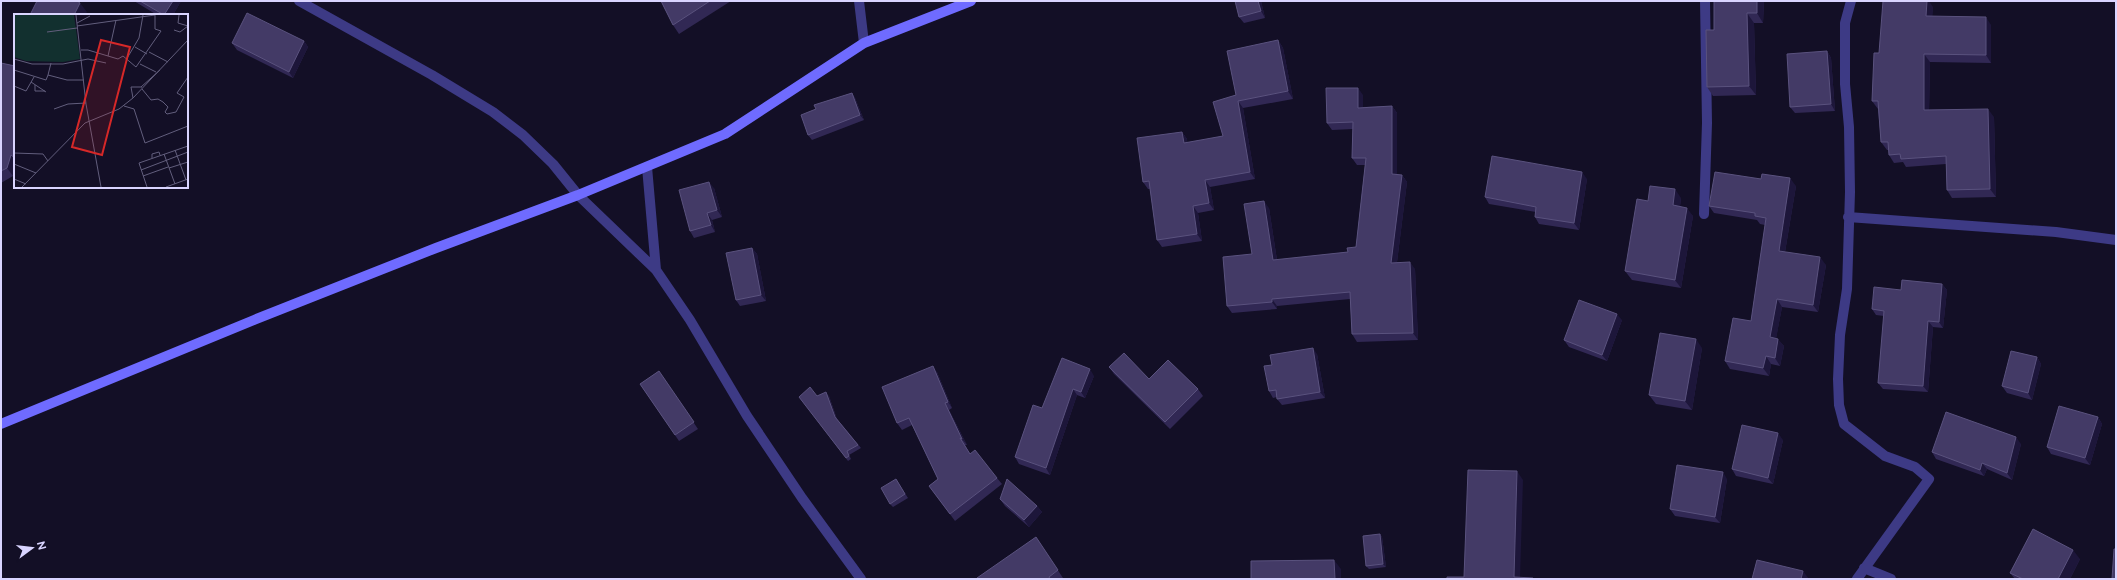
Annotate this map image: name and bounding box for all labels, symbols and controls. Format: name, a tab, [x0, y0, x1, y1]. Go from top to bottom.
inset map	[14, 14, 188, 188]
north arrow	[12, 528, 52, 568]
text: N	[34, 540, 49, 551]

